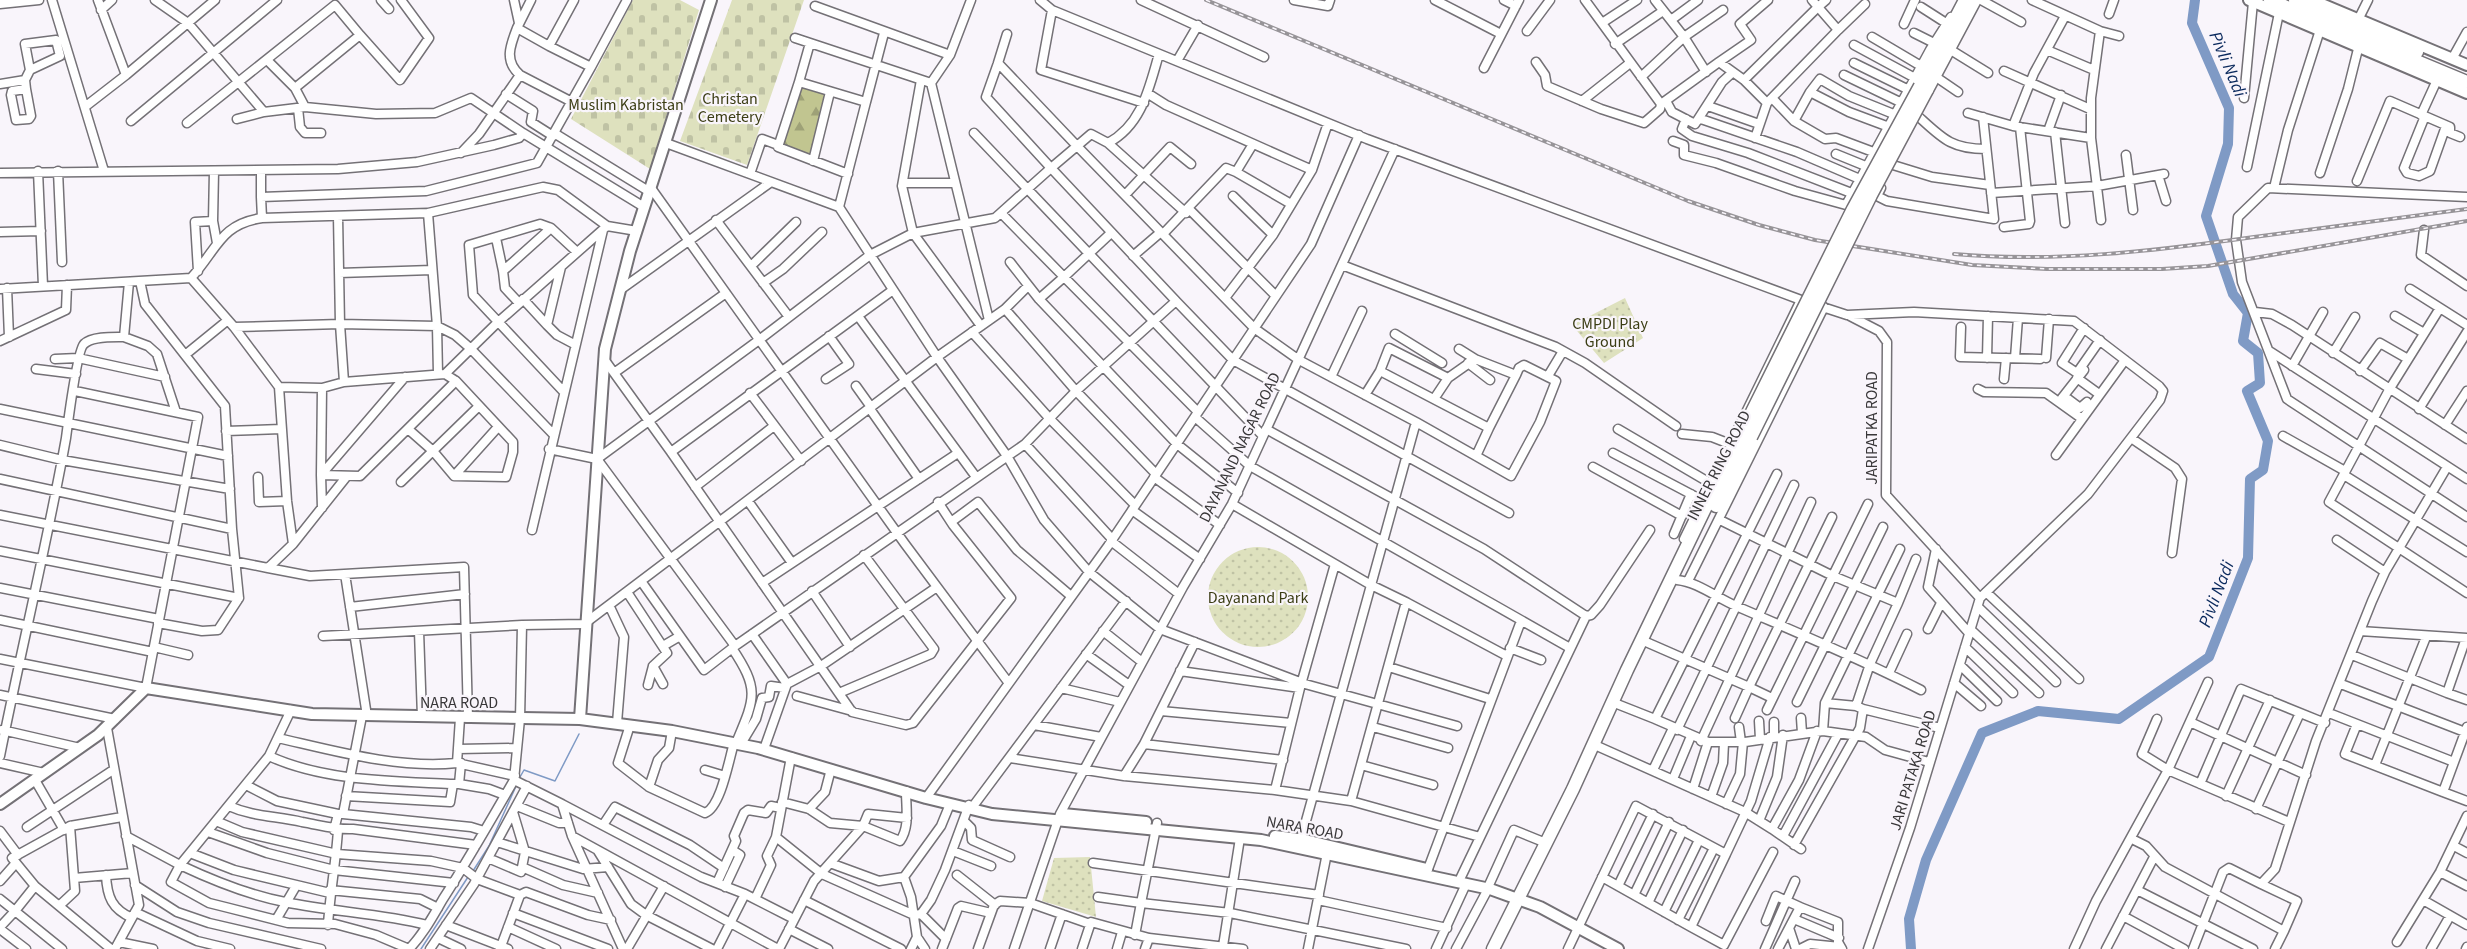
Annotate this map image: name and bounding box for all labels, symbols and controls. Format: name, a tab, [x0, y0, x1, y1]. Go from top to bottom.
water label: Pivli Nadi	[2203, 27, 2253, 102]
park label: Christan Cemetery	[698, 88, 763, 128]
park label: Muslim Kabristan	[568, 94, 684, 116]
park label: CMPDI Play Ground	[1572, 313, 1648, 353]
street label: DAYANAND NAGAR ROAD	[1194, 369, 1286, 526]
street label: JARIPATKA ROAD	[1861, 371, 1883, 485]
street label: INNER RING ROAD	[1682, 407, 1756, 524]
water label: Pivli Nadi	[2192, 557, 2241, 631]
park label: Dayanand Park	[1208, 587, 1308, 609]
street label: NARA ROAD	[420, 692, 498, 714]
street label: JARI PATAKA ROAD	[1884, 707, 1942, 833]
street label: NARA ROAD	[1264, 810, 1345, 846]

